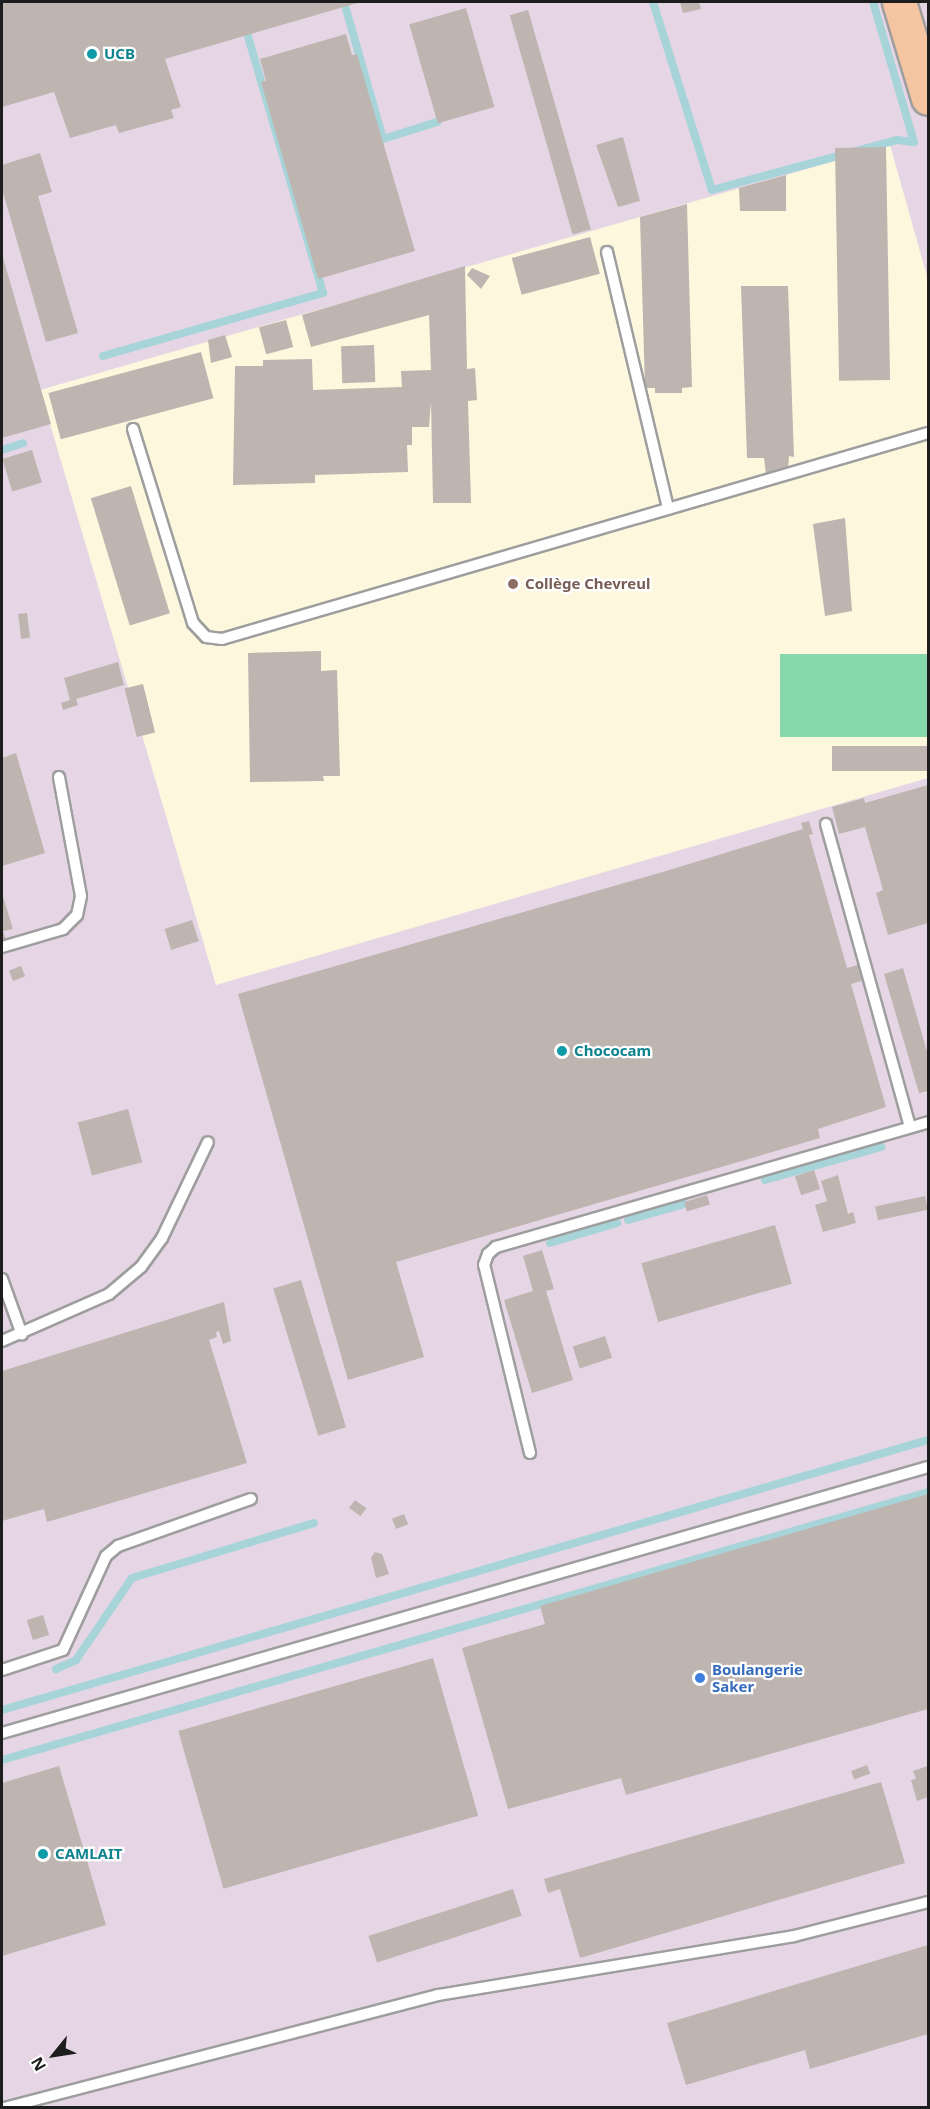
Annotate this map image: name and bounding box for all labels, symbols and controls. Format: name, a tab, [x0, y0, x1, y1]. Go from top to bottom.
place label: UCB	[104, 45, 135, 63]
marker: UCB	[85, 47, 99, 61]
place label: Collège Chevreul	[525, 575, 650, 593]
marker: Collège Chevreul	[506, 577, 520, 591]
place label: Chococam	[574, 1042, 651, 1060]
marker: Chococam	[555, 1044, 569, 1058]
place label: Boulangerie Saker	[712, 1660, 803, 1695]
marker: Boulangerie Saker	[693, 1671, 707, 1685]
place label: CAMLAIT	[55, 1845, 122, 1863]
marker: CAMLAIT	[36, 1847, 50, 1861]
north arrow	[24, 2025, 84, 2085]
text: N	[26, 2053, 51, 2075]

